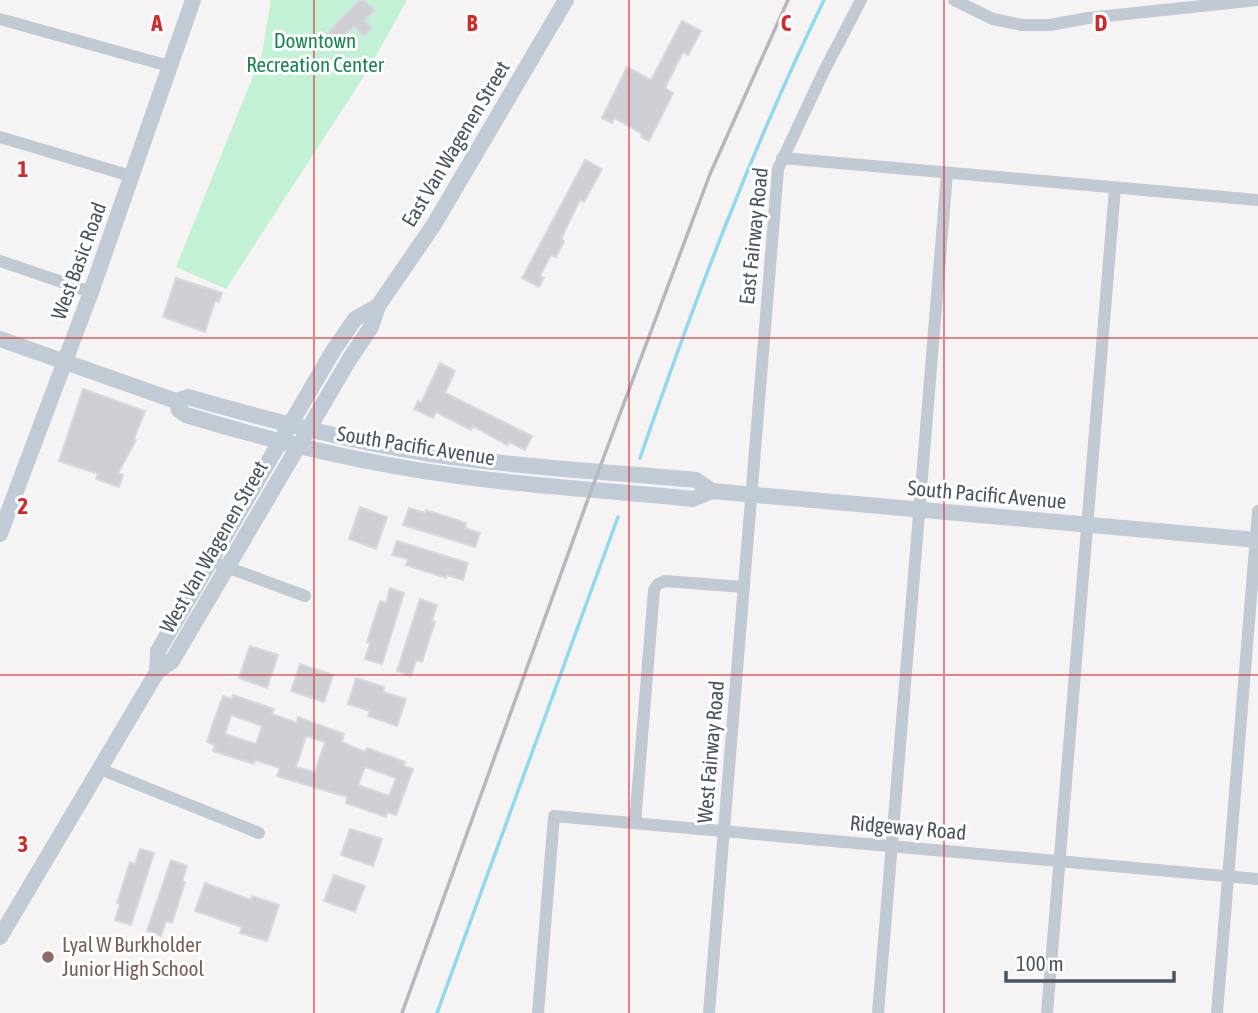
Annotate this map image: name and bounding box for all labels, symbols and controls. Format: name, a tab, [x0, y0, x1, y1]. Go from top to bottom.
text: A	[150, 10, 163, 36]
text: B	[467, 10, 478, 36]
text: C	[781, 10, 792, 36]
text: D	[1095, 10, 1108, 36]
park label: Downtown Recreation Center	[246, 28, 385, 76]
street label: East Van Wagenen Street	[396, 56, 514, 231]
text: 1	[18, 156, 29, 182]
street label: East Fairway Road	[734, 166, 772, 306]
street label: West Basic Road	[46, 199, 110, 323]
street label: South Pacific Avenue	[335, 421, 497, 469]
street label: West Van Wagenen Street	[154, 456, 272, 637]
street label: South Pacific Avenue	[907, 475, 1068, 513]
text: 2	[18, 493, 28, 519]
street label: West Fairway Road	[692, 680, 728, 824]
street label: Ridgeway Road	[849, 810, 967, 844]
text: 3	[18, 831, 28, 857]
place label: Lyal W Burkholder Junior High School	[62, 932, 204, 980]
scale bar	[1006, 940, 1174, 984]
marker: Lyal W Burkholder Junior High School	[40, 949, 56, 965]
text: 100 m	[1016, 951, 1064, 975]

